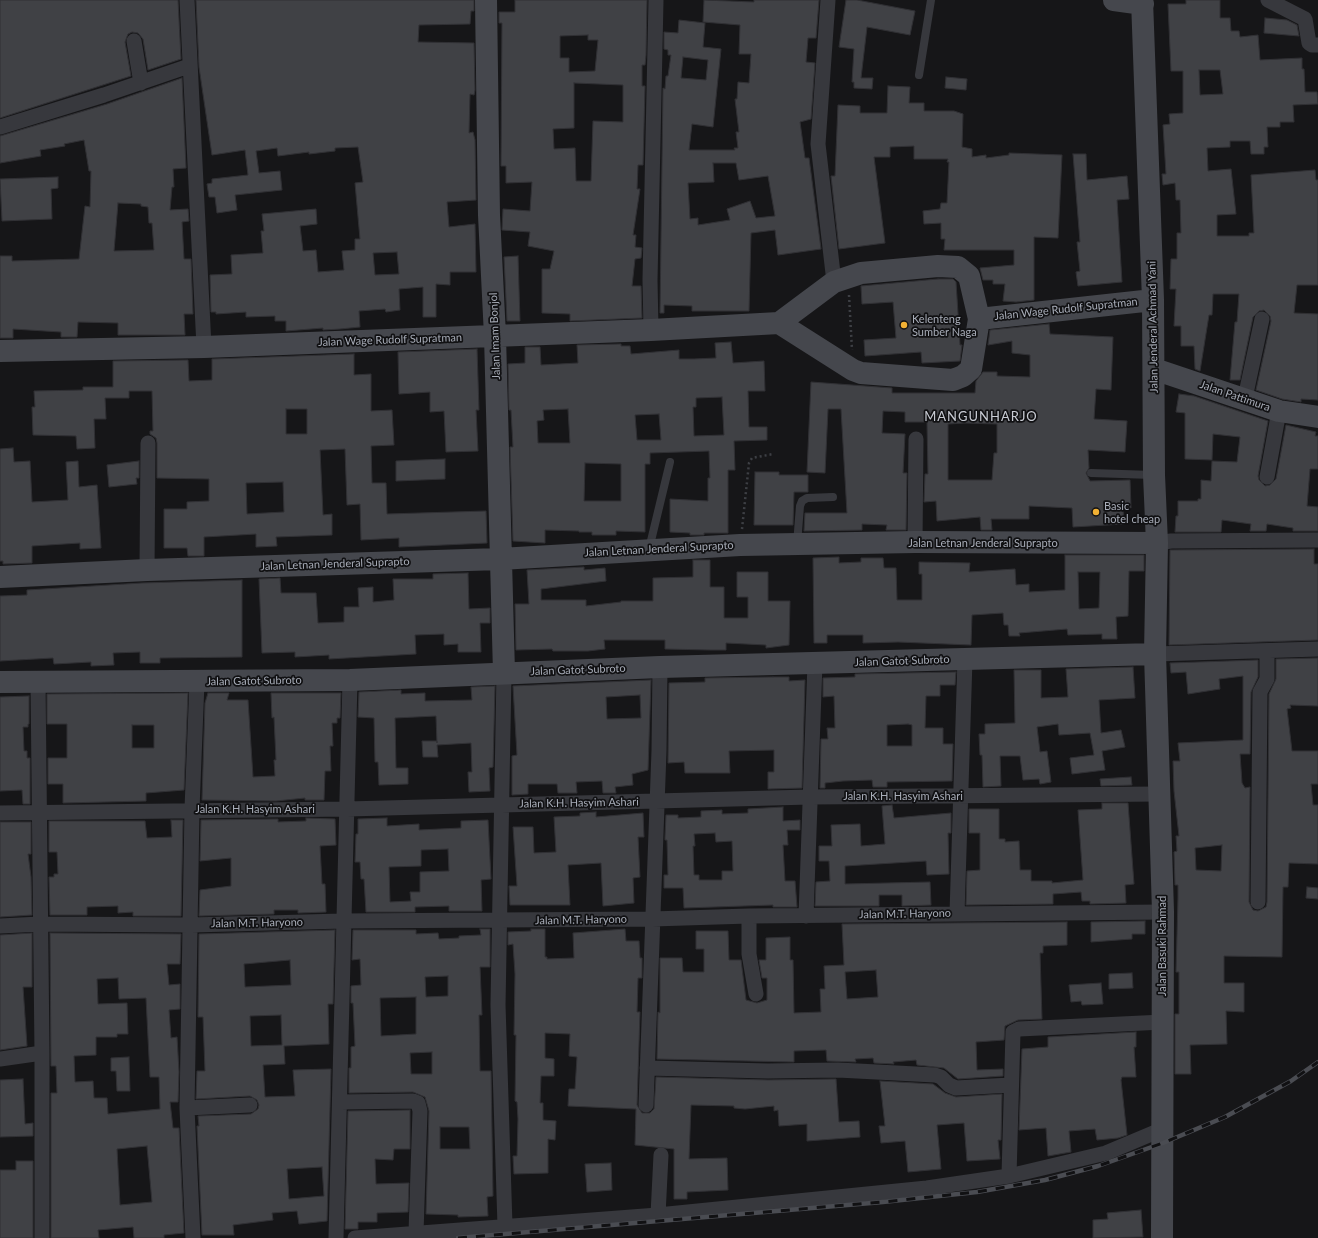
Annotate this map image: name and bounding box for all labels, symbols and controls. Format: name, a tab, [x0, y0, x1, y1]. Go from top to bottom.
street label: Jalan Jenderal Achmad Yani	[1145, 261, 1161, 393]
street label: Jalan Imam Bonjol	[487, 292, 503, 380]
street label: Jalan Wage Rudolf Supratman	[994, 295, 1138, 323]
place label: Kelenteng Sumber Naga	[912, 312, 977, 338]
marker: Kelenteng Sumber Naga	[899, 320, 909, 330]
street label: Jalan Wage Rudolf Supratman	[318, 331, 462, 349]
street label: Jalan Pattimura	[1198, 378, 1272, 414]
district label: MANGUNHARJO	[924, 409, 1038, 425]
place label: Basic hotel cheap	[1104, 499, 1160, 525]
marker: Basic hotel cheap	[1091, 507, 1101, 517]
street label: Jalan Letnan Jenderal Suprapto	[908, 536, 1058, 550]
street label: Jalan Letnan Jenderal Suprapto	[584, 539, 734, 559]
street label: Jalan Letnan Jenderal Suprapto	[260, 555, 410, 573]
street label: Jalan Gatot Subroto	[854, 653, 950, 669]
street label: Jalan Gatot Subroto	[530, 662, 626, 678]
street label: Jalan Gatot Subroto	[206, 674, 302, 688]
street label: Jalan K.H. Hasyim Ashari	[843, 789, 963, 803]
street label: Jalan K.H. Hasyim Ashari	[519, 795, 639, 811]
street label: Jalan K.H. Hasyim Ashari	[195, 802, 315, 816]
street label: Jalan Basuki Rahmad	[1155, 896, 1169, 996]
street label: Jalan M.T. Haryono	[859, 907, 951, 921]
street label: Jalan M.T. Haryono	[535, 913, 627, 927]
street label: Jalan M.T. Haryono	[211, 916, 303, 930]

